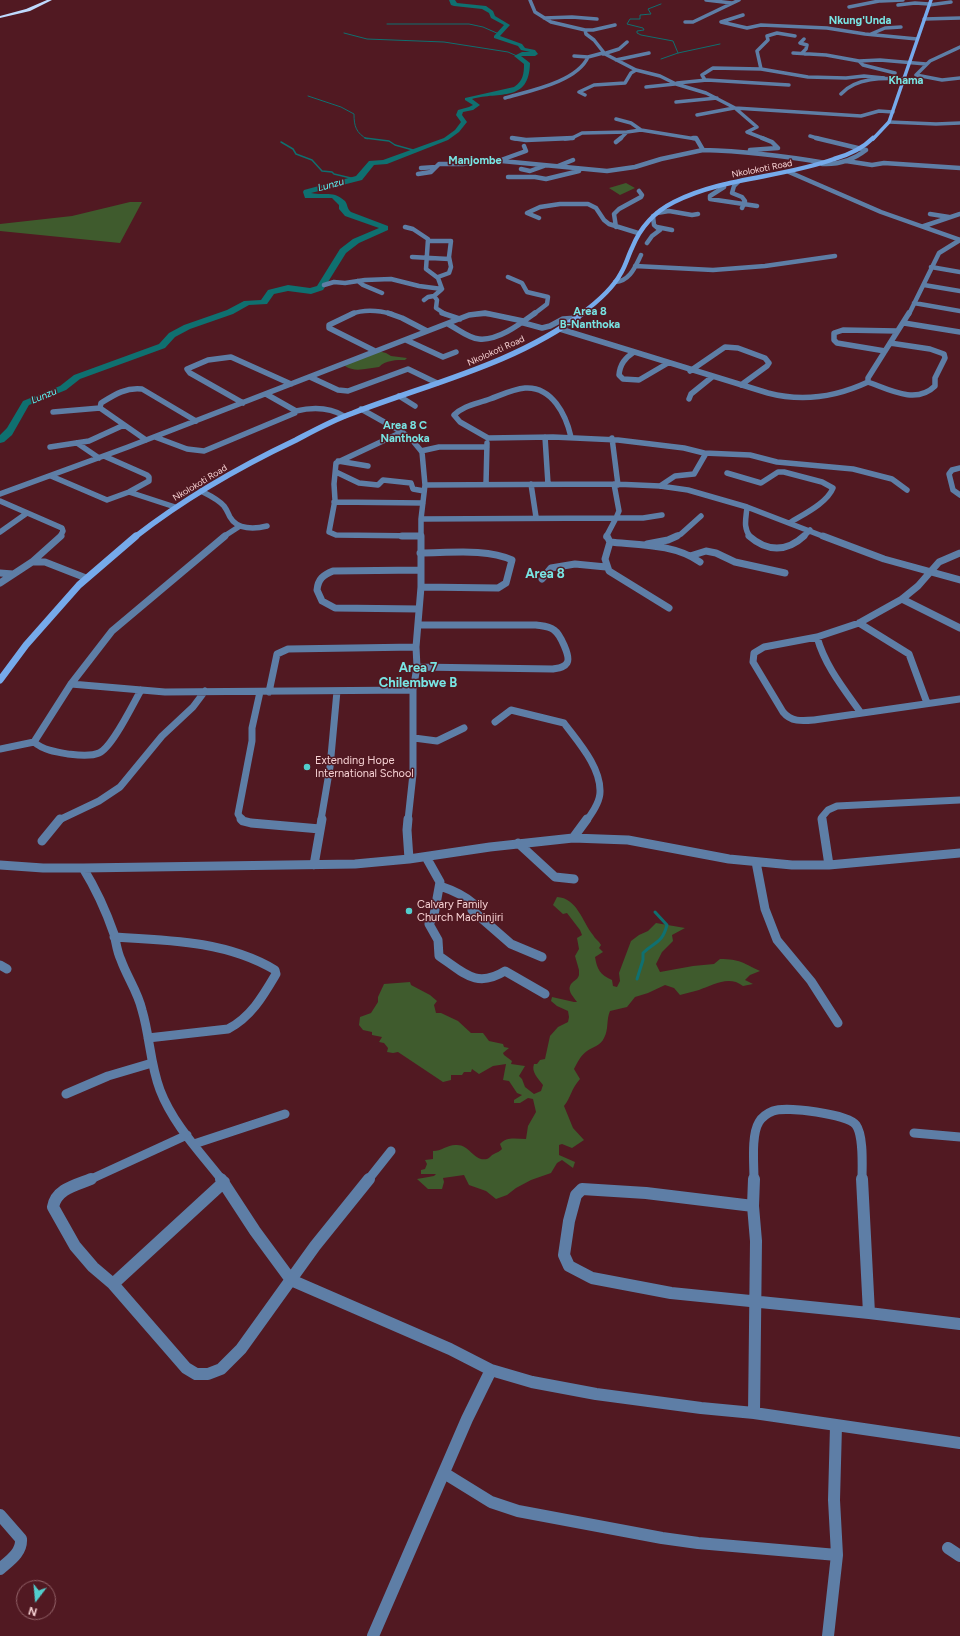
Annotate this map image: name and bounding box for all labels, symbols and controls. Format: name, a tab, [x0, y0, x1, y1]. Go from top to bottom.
district label: Nkung'Unda	[829, 14, 891, 28]
district label: Khama	[889, 74, 923, 88]
district label: Manjombe	[448, 154, 502, 168]
street label: Nkolokoti Road	[731, 158, 793, 180]
water label: Lunzu	[316, 176, 346, 194]
district label: Area 8 B-Nanthoka	[560, 305, 620, 331]
street label: Nkolokoti Road	[466, 334, 526, 368]
water label: Lunzu	[29, 385, 59, 407]
district label: Area 8 C Nanthoka	[380, 419, 430, 445]
street label: Nkolokoti Road	[171, 463, 229, 503]
district label: Area 8	[525, 566, 565, 582]
district label: Area 7 Chilembwe B	[379, 660, 457, 691]
place label: Extending Hope International School	[315, 754, 414, 780]
marker: Extending Hope International School	[302, 762, 312, 772]
place label: Calvary Family Church Machinjiri	[417, 898, 503, 924]
marker: Calvary Family Church Machinjiri	[404, 906, 414, 916]
north arrow	[16, 1580, 56, 1620]
text: N	[27, 1604, 39, 1618]

